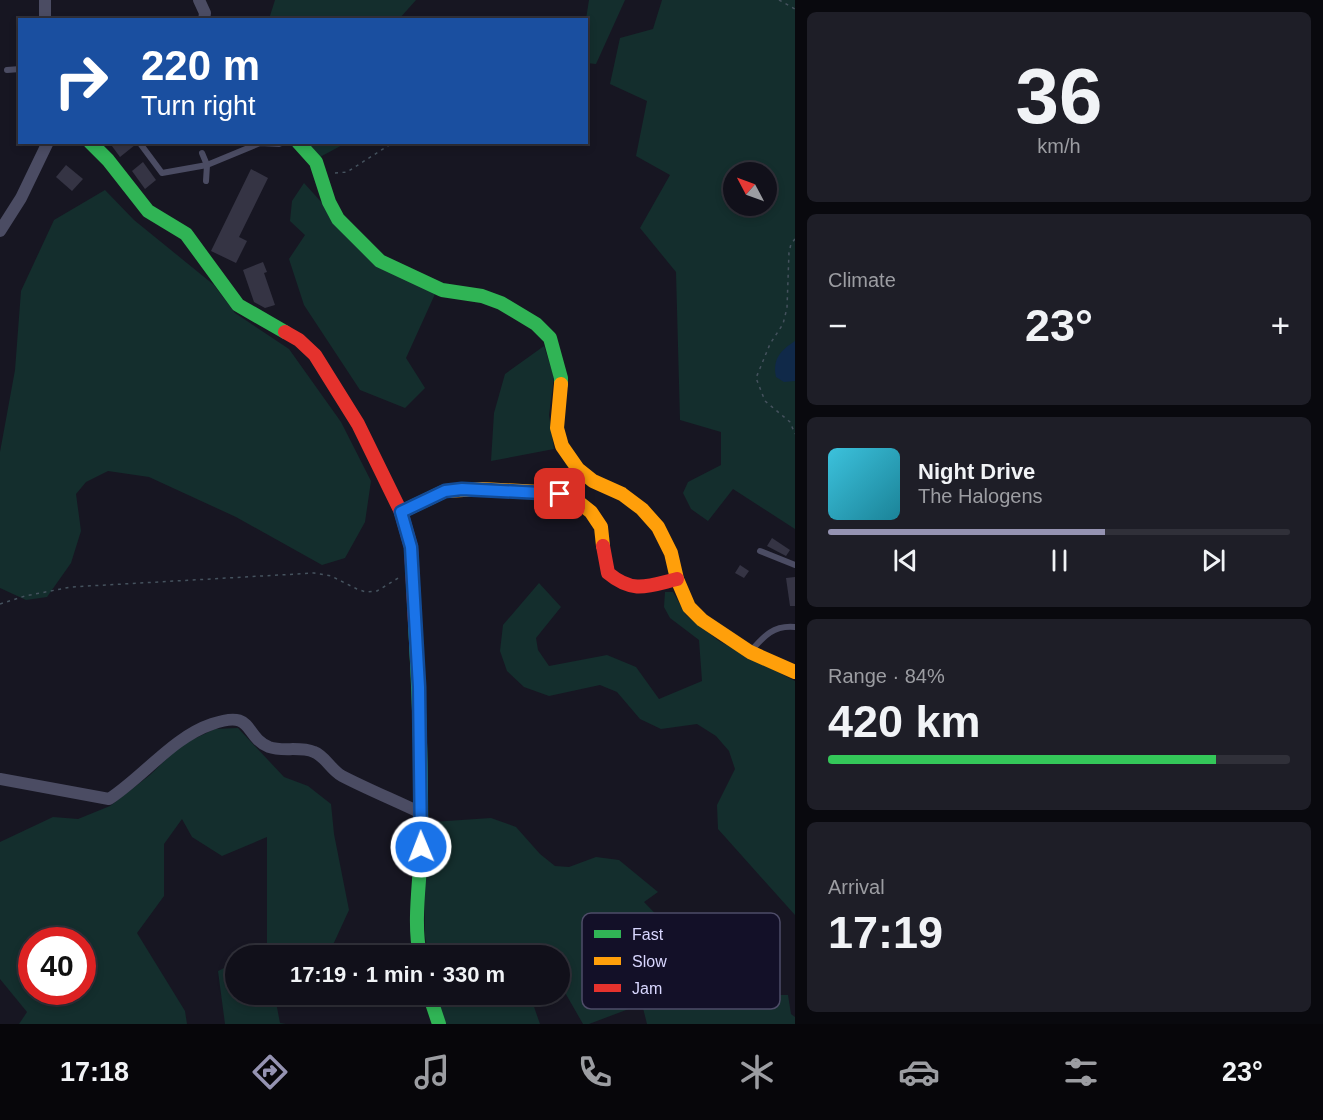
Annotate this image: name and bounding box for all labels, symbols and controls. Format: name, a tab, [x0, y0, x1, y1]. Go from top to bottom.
icon: right	[42, 42, 120, 120]
text: 220 m	[141, 42, 260, 89]
text: 36	[1016, 52, 1102, 140]
text: Turn right	[141, 91, 256, 121]
text: km/h	[1037, 135, 1081, 157]
north arrow	[723, 162, 777, 216]
map controls	[723, 162, 777, 216]
text: Climate	[828, 269, 896, 291]
text: 23°	[1025, 300, 1093, 351]
text: −	[828, 307, 847, 344]
text: +	[1271, 307, 1290, 344]
text: Night Drive	[918, 459, 1035, 484]
pin	[534, 468, 585, 519]
icon: arrive	[543, 477, 576, 510]
text: The Halogens	[918, 485, 1043, 507]
icon: previous	[889, 544, 922, 577]
icon: pause	[1043, 544, 1076, 577]
icon: next	[1197, 544, 1230, 577]
text: Range · 84%	[828, 665, 945, 687]
text: 420 km	[828, 696, 981, 747]
position arrow	[389, 815, 453, 879]
text: Arrival	[828, 876, 885, 898]
text: 17:19	[828, 907, 943, 958]
legend	[582, 913, 780, 1009]
text: Fast	[632, 926, 664, 943]
speed limit sign: 40	[18, 927, 96, 1005]
text: Slow	[632, 953, 667, 970]
text: 17:19 · 1 min · 330 m	[290, 962, 505, 987]
text: Jam	[632, 980, 662, 997]
icon: directions	[249, 1051, 291, 1093]
icon: music	[411, 1051, 453, 1093]
icon: phone	[574, 1051, 616, 1093]
icon: climate	[736, 1051, 778, 1093]
icon: car	[898, 1051, 940, 1093]
icon: filters	[1060, 1051, 1102, 1093]
text: 17:18	[60, 1057, 129, 1087]
text: 23°	[1222, 1057, 1263, 1087]

